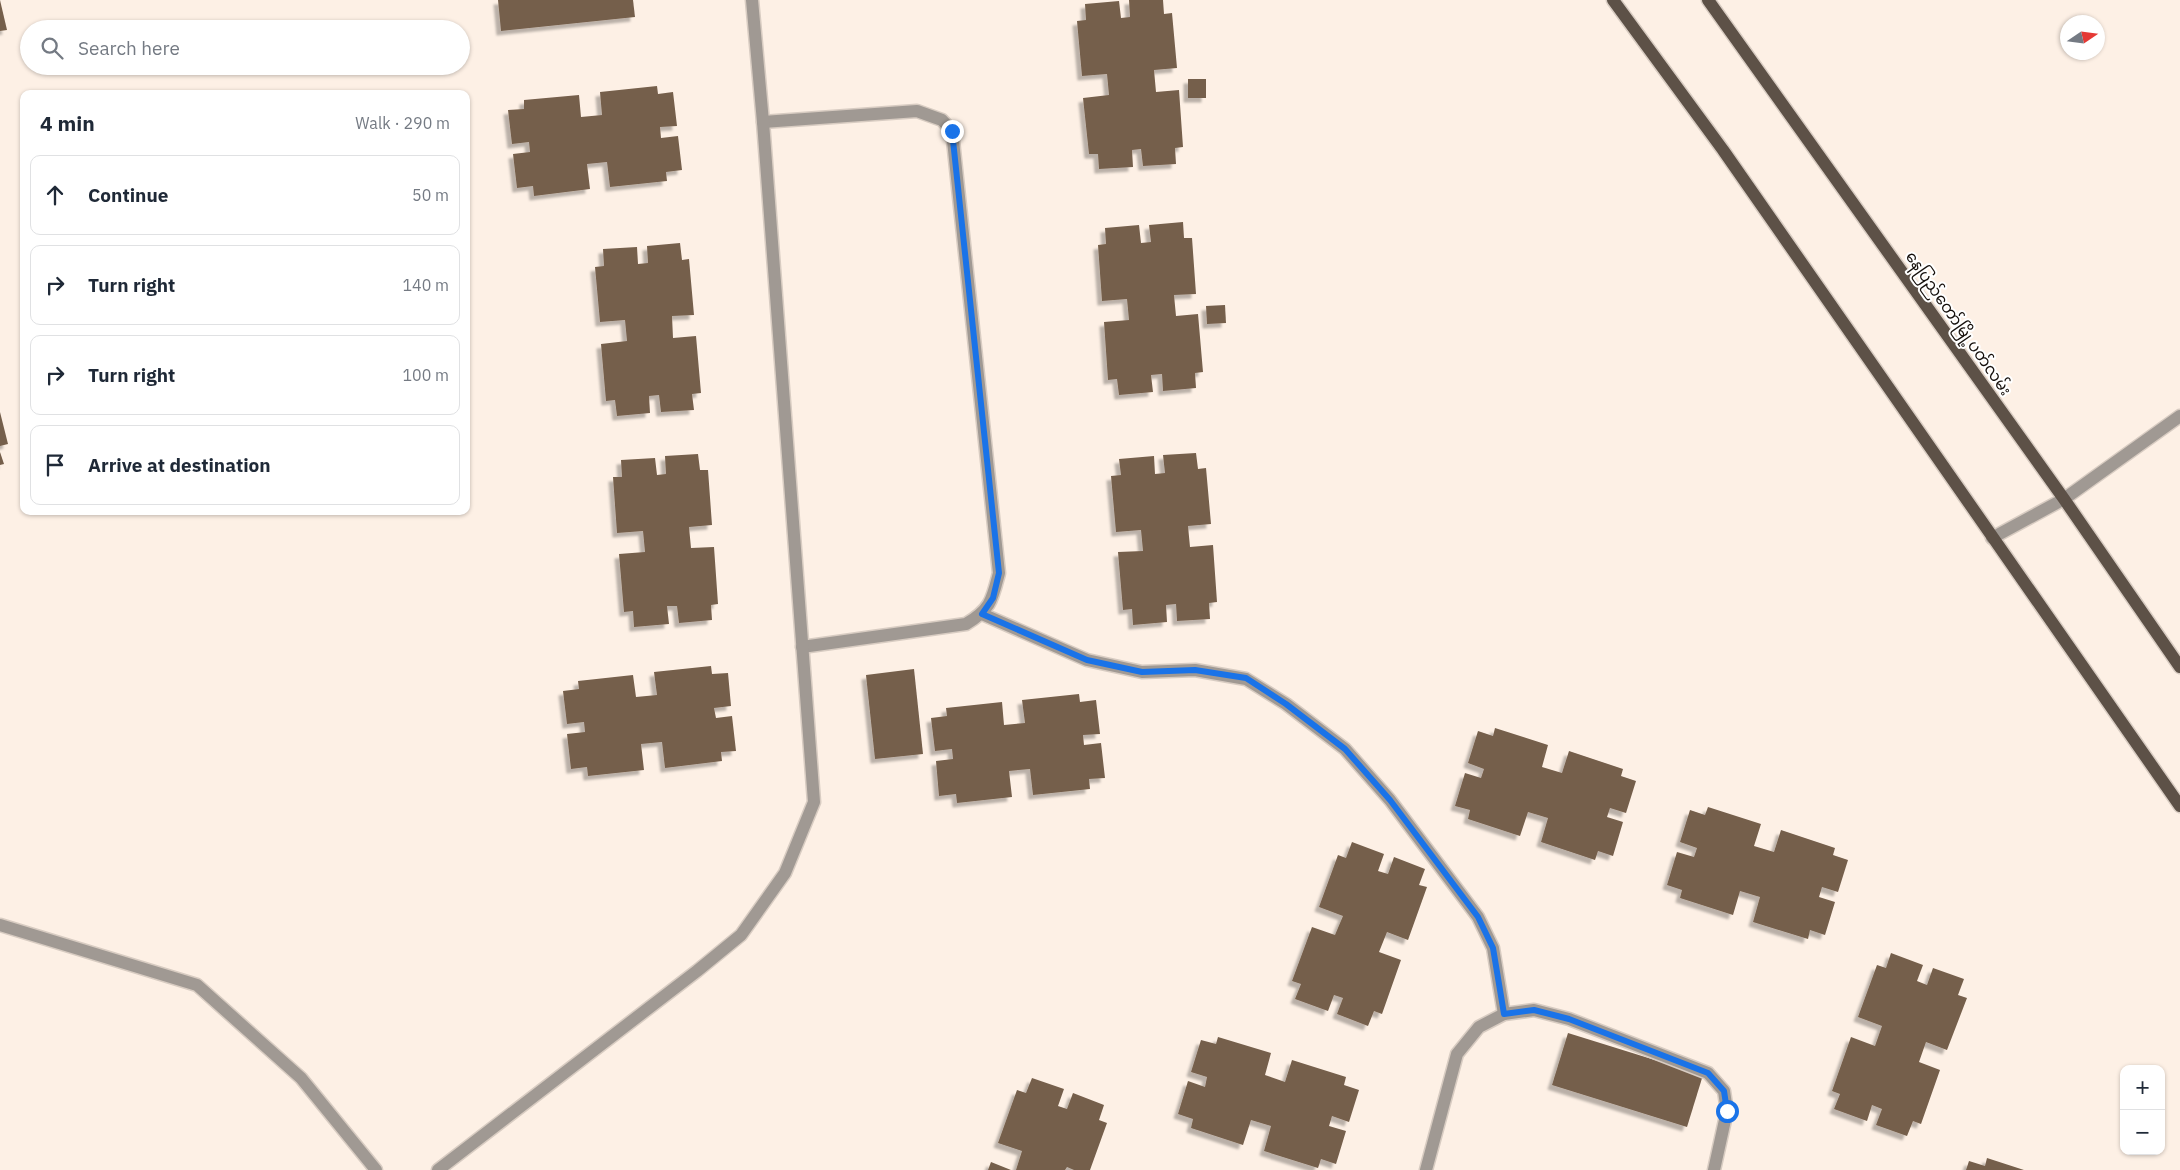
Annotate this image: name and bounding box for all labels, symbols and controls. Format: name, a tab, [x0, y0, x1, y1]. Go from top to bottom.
north arrow	[2060, 15, 2105, 60]
search box	[20, 20, 470, 75]
icon: search	[38, 34, 66, 62]
text: Search here	[78, 36, 180, 60]
text: 4 min	[40, 109, 95, 137]
text: Walk · 290 m	[355, 113, 450, 133]
route end	[941, 120, 964, 143]
icon: ahead	[41, 181, 69, 209]
text: Continue	[88, 183, 168, 207]
text: 50 m	[412, 185, 449, 205]
street label: နေပြည်တော်မြို့ပတ်လမ်း	[1898, 246, 2017, 401]
icon: right	[41, 271, 69, 299]
text: Turn right	[88, 273, 175, 297]
text: 140 m	[402, 275, 449, 295]
icon: right	[41, 361, 69, 389]
text: Turn right	[88, 363, 175, 387]
text: 100 m	[402, 365, 449, 385]
icon: arrive	[41, 451, 69, 479]
text: Arrive at destination	[88, 453, 271, 477]
map controls	[2120, 1065, 2165, 1155]
button: +	[2120, 1065, 2165, 1110]
route start	[1716, 1100, 1739, 1123]
button: −	[2120, 1110, 2165, 1155]

